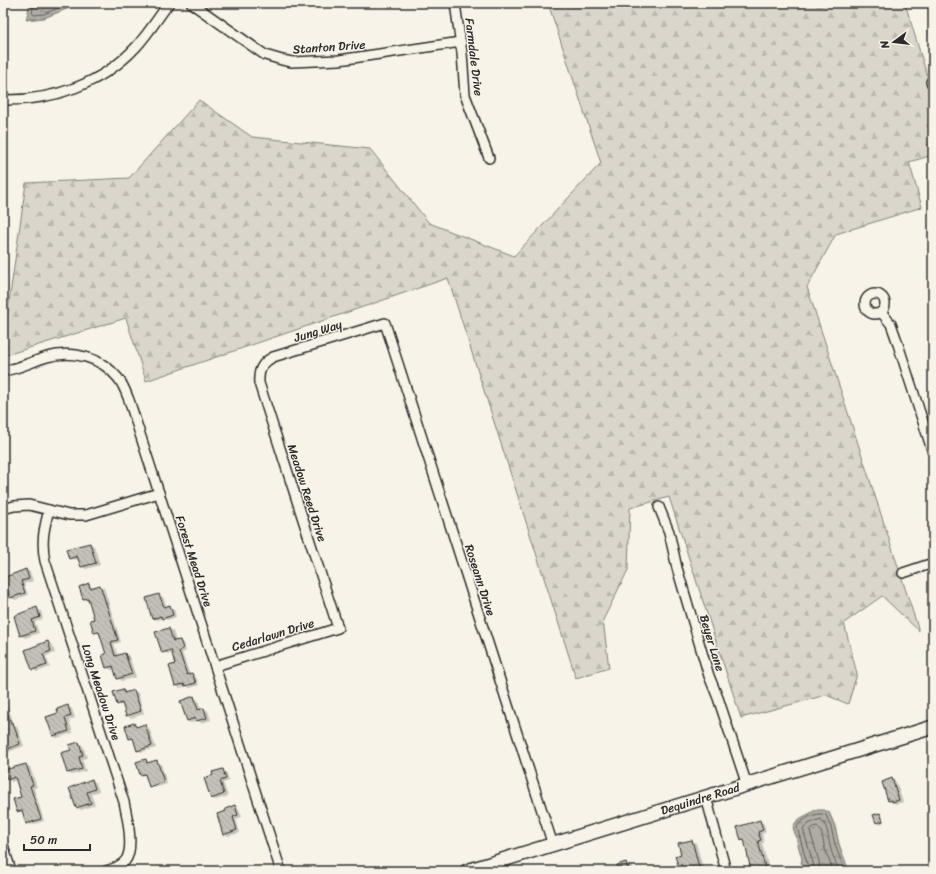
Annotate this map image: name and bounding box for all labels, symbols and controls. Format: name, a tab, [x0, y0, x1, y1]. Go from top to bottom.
street label: Farmdale Drive	[458, 17, 490, 97]
north arrow	[874, 22, 914, 62]
street label: Stanton Drive	[292, 33, 366, 61]
text: N	[875, 38, 895, 52]
street label: Jung Way	[290, 313, 346, 349]
street label: Meadow Reed Drive	[281, 441, 333, 545]
street label: Forest Mead Drive	[169, 512, 219, 610]
street label: Roseann Drive	[458, 541, 502, 619]
street label: Cedarlawn Drive	[229, 612, 317, 658]
street label: Beyer Lane	[693, 612, 731, 674]
street label: Long Meadow Drive	[75, 641, 127, 743]
street label: Dequindre Road	[658, 776, 743, 822]
scale bar	[24, 826, 90, 852]
text: 50 m	[30, 829, 57, 851]

